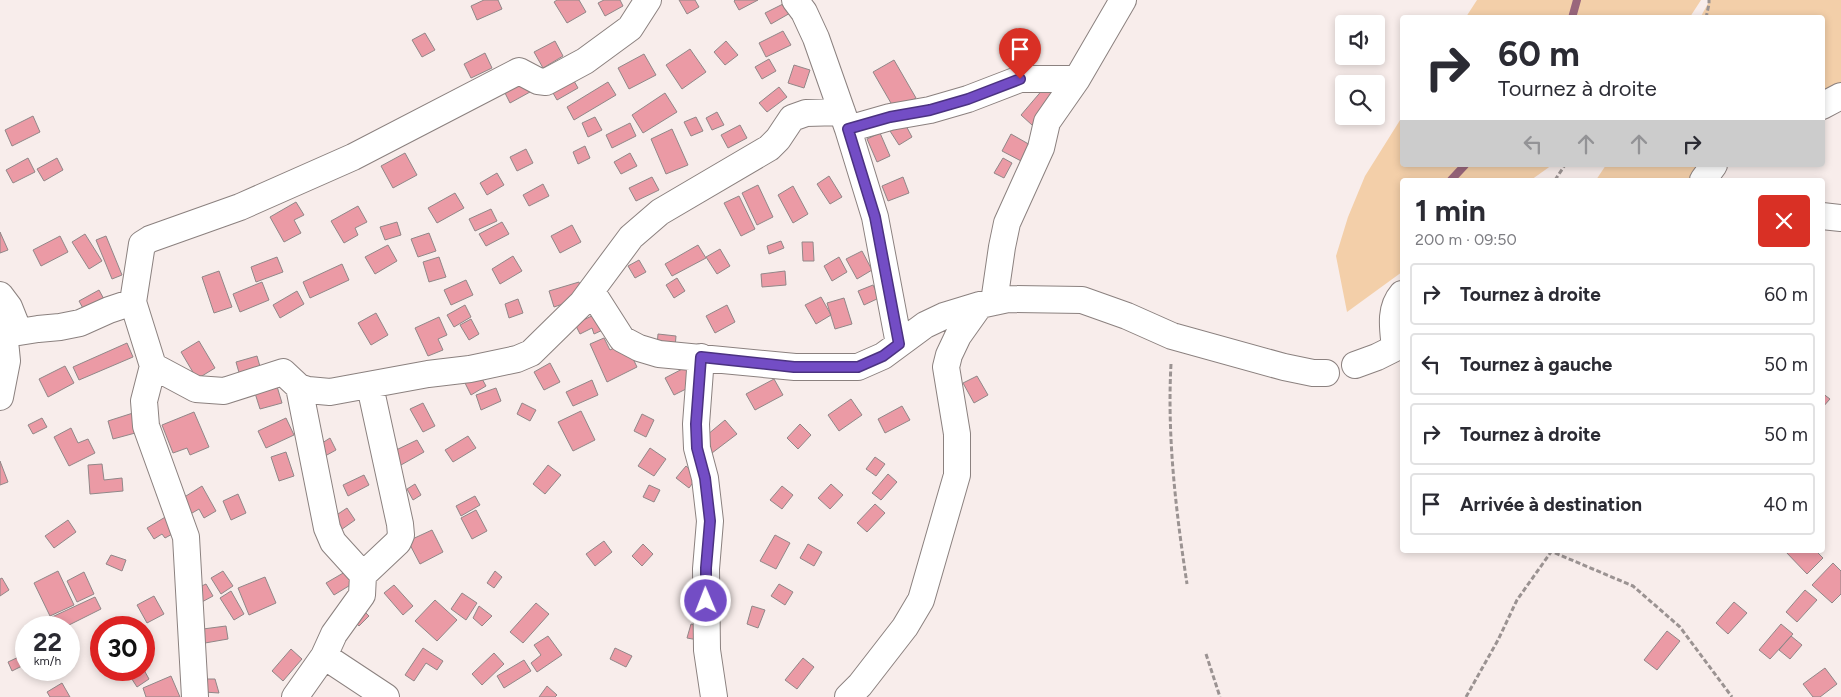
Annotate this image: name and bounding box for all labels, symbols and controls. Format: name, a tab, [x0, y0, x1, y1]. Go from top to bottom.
map controls	[1335, 15, 1385, 125]
button: sound	[1335, 15, 1385, 65]
pin	[999, 28, 1041, 79]
text: 60 m	[1498, 33, 1580, 75]
icon: arrive	[1006, 35, 1034, 63]
icon: right	[1415, 35, 1480, 100]
button: search	[1335, 75, 1385, 125]
text: Tournez à droite	[1498, 75, 1657, 102]
icon: left	[1519, 130, 1547, 158]
icon: ahead	[1572, 130, 1600, 158]
icon: ahead	[1625, 130, 1653, 158]
icon: right	[1678, 130, 1706, 158]
text: 1 min	[1415, 192, 1486, 229]
button: close	[1758, 195, 1810, 247]
text: 200 m · 09:50	[1415, 230, 1517, 249]
icon: right	[1417, 280, 1445, 308]
text: Tournez à droite	[1460, 283, 1601, 306]
text: 60 m	[1764, 283, 1808, 306]
icon: left	[1417, 350, 1445, 378]
text: Tournez à gauche	[1460, 353, 1612, 376]
text: 50 m	[1764, 353, 1808, 376]
icon: right	[1417, 420, 1445, 448]
text: Tournez à droite	[1460, 423, 1601, 446]
text: 50 m	[1764, 423, 1808, 446]
icon: arrive	[1417, 490, 1445, 518]
text: Arrivée à destination	[1460, 493, 1642, 516]
text: 40 m	[1763, 493, 1808, 516]
position arrow	[679, 574, 731, 626]
speed limit sign: 30	[90, 616, 155, 681]
text: 22	[33, 627, 62, 657]
text: km/h	[34, 654, 61, 668]

